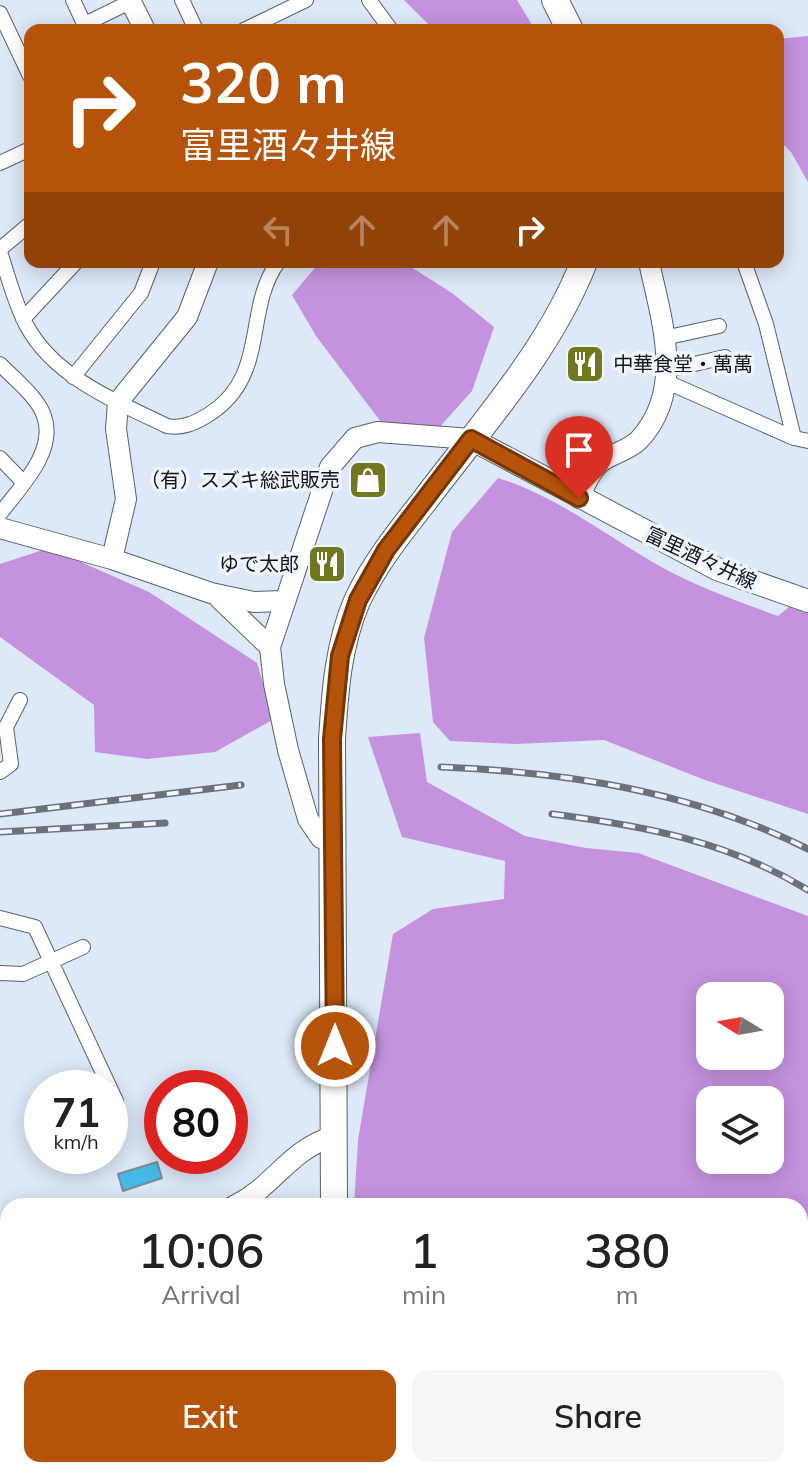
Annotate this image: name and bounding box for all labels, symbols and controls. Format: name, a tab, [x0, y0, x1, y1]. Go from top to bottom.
text: 320 m	[180, 47, 347, 117]
icon: right	[48, 56, 152, 160]
text: 富里酒々井線	[180, 122, 396, 167]
icon: left	[256, 208, 300, 252]
icon: ahead	[340, 208, 384, 252]
icon: ahead	[424, 208, 468, 252]
icon: right	[508, 208, 552, 252]
restaurant icon: 中華食堂・萬萬	[564, 343, 606, 385]
place label: 中華食堂・萬萬	[613, 351, 753, 376]
pin	[545, 416, 613, 498]
icon: arrive	[557, 428, 601, 472]
shop icon: （有）スズキ総武販売	[347, 459, 389, 501]
place label: （有）スズキ総武販売	[140, 467, 340, 492]
street label: 富里酒々井線	[642, 521, 761, 594]
restaurant icon: ゆで太郎	[306, 543, 348, 585]
place label: ゆで太郎	[219, 551, 299, 576]
north arrow	[696, 982, 784, 1070]
map controls	[696, 982, 784, 1174]
position arrow	[293, 1004, 377, 1088]
speed limit sign: 80	[144, 1070, 248, 1174]
button: layers	[696, 1086, 784, 1174]
text: 71	[52, 1087, 100, 1137]
text: km/h	[53, 1129, 99, 1154]
text: 10:06	[138, 1220, 264, 1280]
text: 1	[410, 1220, 438, 1280]
text: 380	[584, 1220, 670, 1280]
text: Arrival	[161, 1278, 241, 1311]
text: min	[402, 1278, 446, 1311]
text: m	[616, 1278, 639, 1311]
button: Exit	[24, 1370, 396, 1462]
button: Share	[412, 1370, 784, 1462]

